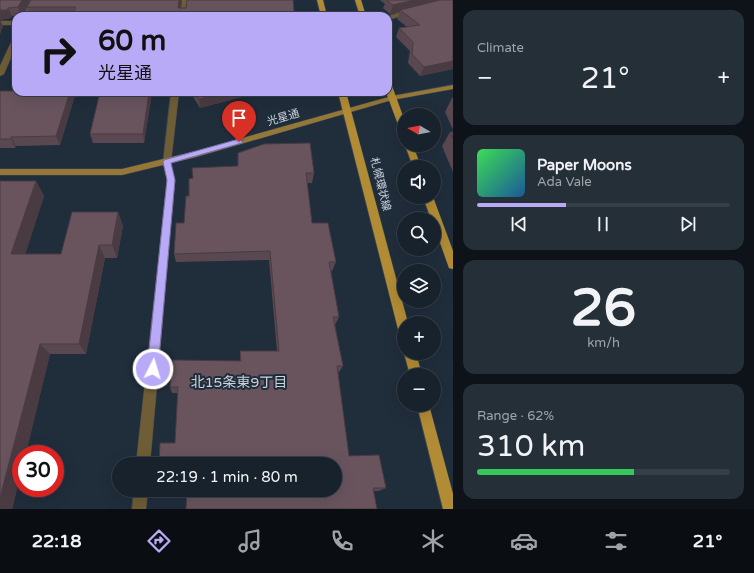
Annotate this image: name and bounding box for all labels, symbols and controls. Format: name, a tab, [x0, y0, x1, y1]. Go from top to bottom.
text: 60 m	[98, 24, 166, 58]
icon: right	[32, 28, 84, 80]
text: Climate	[477, 40, 524, 56]
text: 21°	[581, 60, 630, 97]
text: 光星通	[98, 62, 152, 84]
text: −	[477, 65, 493, 91]
text: +	[718, 65, 730, 91]
pin	[222, 101, 256, 142]
icon: arrive	[228, 107, 250, 129]
street label: 光星通	[265, 107, 301, 128]
north arrow	[397, 108, 441, 152]
map controls	[397, 108, 441, 412]
street label: 札幌環状線	[368, 156, 393, 212]
text: Paper Moons	[537, 156, 632, 174]
button: sound	[397, 160, 441, 204]
text: Ada Vale	[537, 174, 592, 190]
button: search	[397, 212, 441, 256]
icon: previous	[508, 213, 530, 235]
icon: pause	[592, 213, 614, 235]
icon: next	[677, 213, 699, 235]
button: layers	[397, 264, 441, 308]
text: 26	[571, 277, 636, 340]
button: +	[397, 316, 441, 360]
text: km/h	[587, 335, 620, 351]
position arrow	[132, 348, 174, 390]
button: −	[397, 368, 441, 412]
district label: 北15条東9丁目	[191, 374, 287, 391]
text: Range · 62%	[477, 408, 554, 424]
text: 310 km	[477, 428, 585, 465]
speed limit sign: 30	[12, 445, 64, 497]
text: 22:19 · 1 min · 80 m	[156, 468, 298, 486]
icon: directions	[145, 527, 173, 555]
icon: music	[236, 527, 264, 555]
icon: phone	[328, 527, 356, 555]
icon: climate	[419, 527, 447, 555]
icon: car	[510, 527, 538, 555]
icon: filters	[602, 527, 630, 555]
text: 22:18	[32, 530, 82, 552]
text: 21°	[693, 530, 722, 552]

